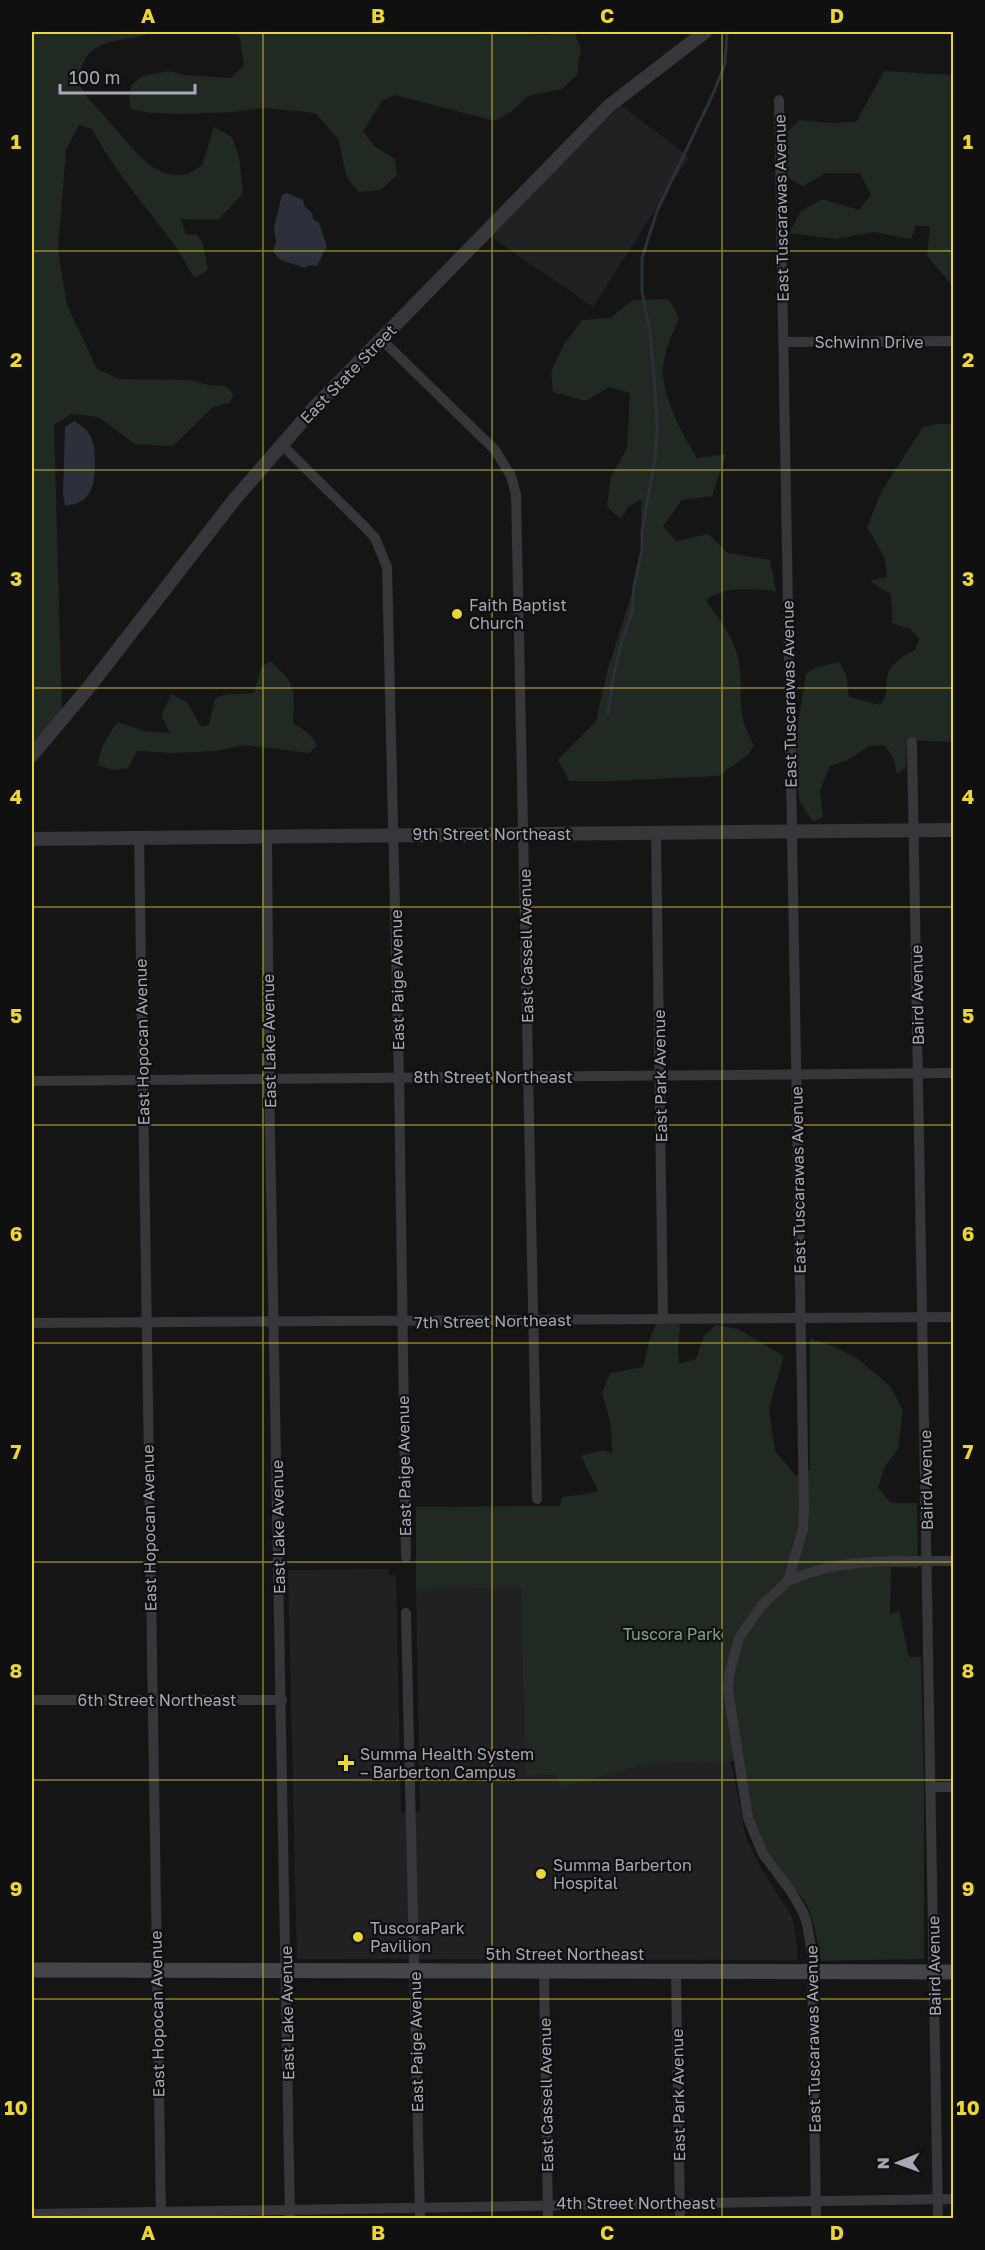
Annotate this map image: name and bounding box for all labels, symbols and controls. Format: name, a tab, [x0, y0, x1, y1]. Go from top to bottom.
text: A	[141, 3, 155, 27]
text: B	[371, 3, 385, 27]
text: C	[600, 3, 614, 27]
text: D	[830, 3, 844, 27]
scale bar	[60, 57, 195, 95]
text: 100 m	[69, 66, 120, 88]
street label: East Tuscarawas Avenue	[769, 114, 793, 302]
text: 1	[11, 129, 21, 153]
text: 1	[963, 129, 973, 153]
street label: East State Street	[296, 320, 400, 428]
street label: Schwinn Drive	[814, 332, 924, 352]
text: 2	[10, 347, 22, 371]
text: 2	[962, 347, 974, 371]
text: 3	[10, 566, 22, 590]
text: 3	[962, 566, 974, 590]
place label: Faith Baptist Church	[469, 595, 567, 633]
street label: East Tuscarawas Avenue	[777, 600, 801, 788]
marker: Faith Baptist Church	[450, 607, 464, 621]
text: 4	[10, 784, 22, 808]
text: 4	[962, 784, 974, 808]
street label: 9th Street Northeast	[412, 824, 572, 844]
street label: East Cassell Avenue	[515, 869, 537, 1023]
street label: East Paige Avenue	[386, 909, 408, 1051]
street label: Baird Avenue	[906, 945, 928, 1045]
street label: East Hopocan Avenue	[131, 958, 153, 1126]
street label: East Lake Avenue	[258, 974, 280, 1108]
text: 5	[10, 1003, 22, 1027]
text: 5	[962, 1003, 974, 1027]
street label: East Park Avenue	[649, 1010, 671, 1142]
street label: 8th Street Northeast	[413, 1067, 573, 1087]
street label: East Tuscarawas Avenue	[786, 1086, 810, 1274]
text: 6	[10, 1221, 22, 1245]
text: 6	[962, 1221, 974, 1245]
street label: 7th Street Northeast	[414, 1310, 572, 1332]
street label: East Paige Avenue	[393, 1395, 415, 1537]
street label: Baird Avenue	[915, 1430, 937, 1530]
text: 7	[11, 1439, 22, 1463]
text: 7	[963, 1439, 974, 1463]
street label: East Hopocan Avenue	[138, 1444, 160, 1612]
street label: East Lake Avenue	[267, 1460, 289, 1594]
park label: Tuscora Park	[623, 1624, 721, 1644]
text: 8	[10, 1658, 22, 1682]
text: 8	[962, 1658, 974, 1682]
street label: 6th Street Northeast	[77, 1690, 237, 1710]
place label: Summa Health System – Barberton Campus	[360, 1744, 534, 1782]
marker: Summa Health System – Barberton Campus	[337, 1754, 355, 1772]
place label: Summa Barberton Hospital	[553, 1855, 692, 1893]
marker: Summa Barberton Hospital	[534, 1867, 548, 1881]
text: 9	[10, 1876, 22, 1900]
text: 9	[962, 1876, 974, 1900]
street label: Baird Avenue	[923, 1916, 945, 2016]
place label: TuscoraPark Pavilion	[370, 1918, 465, 1956]
street label: East Hopocan Avenue	[146, 1930, 168, 2098]
marker: TuscoraPark Pavilion	[351, 1930, 365, 1944]
street label: 5th Street Northeast	[486, 1944, 644, 1964]
street label: East Tuscarawas Avenue	[801, 1945, 825, 2133]
street label: East Lake Avenue	[276, 1946, 298, 2080]
street label: East Paige Avenue	[405, 1971, 427, 2113]
street label: East Cassell Avenue	[535, 2018, 557, 2172]
street label: East Park Avenue	[667, 2029, 689, 2161]
text: 10	[4, 2095, 28, 2119]
text: 10	[956, 2095, 980, 2119]
north arrow	[868, 2133, 928, 2193]
text: N	[873, 2157, 893, 2170]
street label: 4th Street Northeast	[556, 2193, 716, 2213]
text: A	[141, 2220, 155, 2244]
text: B	[371, 2220, 385, 2244]
text: C	[600, 2220, 614, 2244]
text: D	[830, 2220, 844, 2244]

